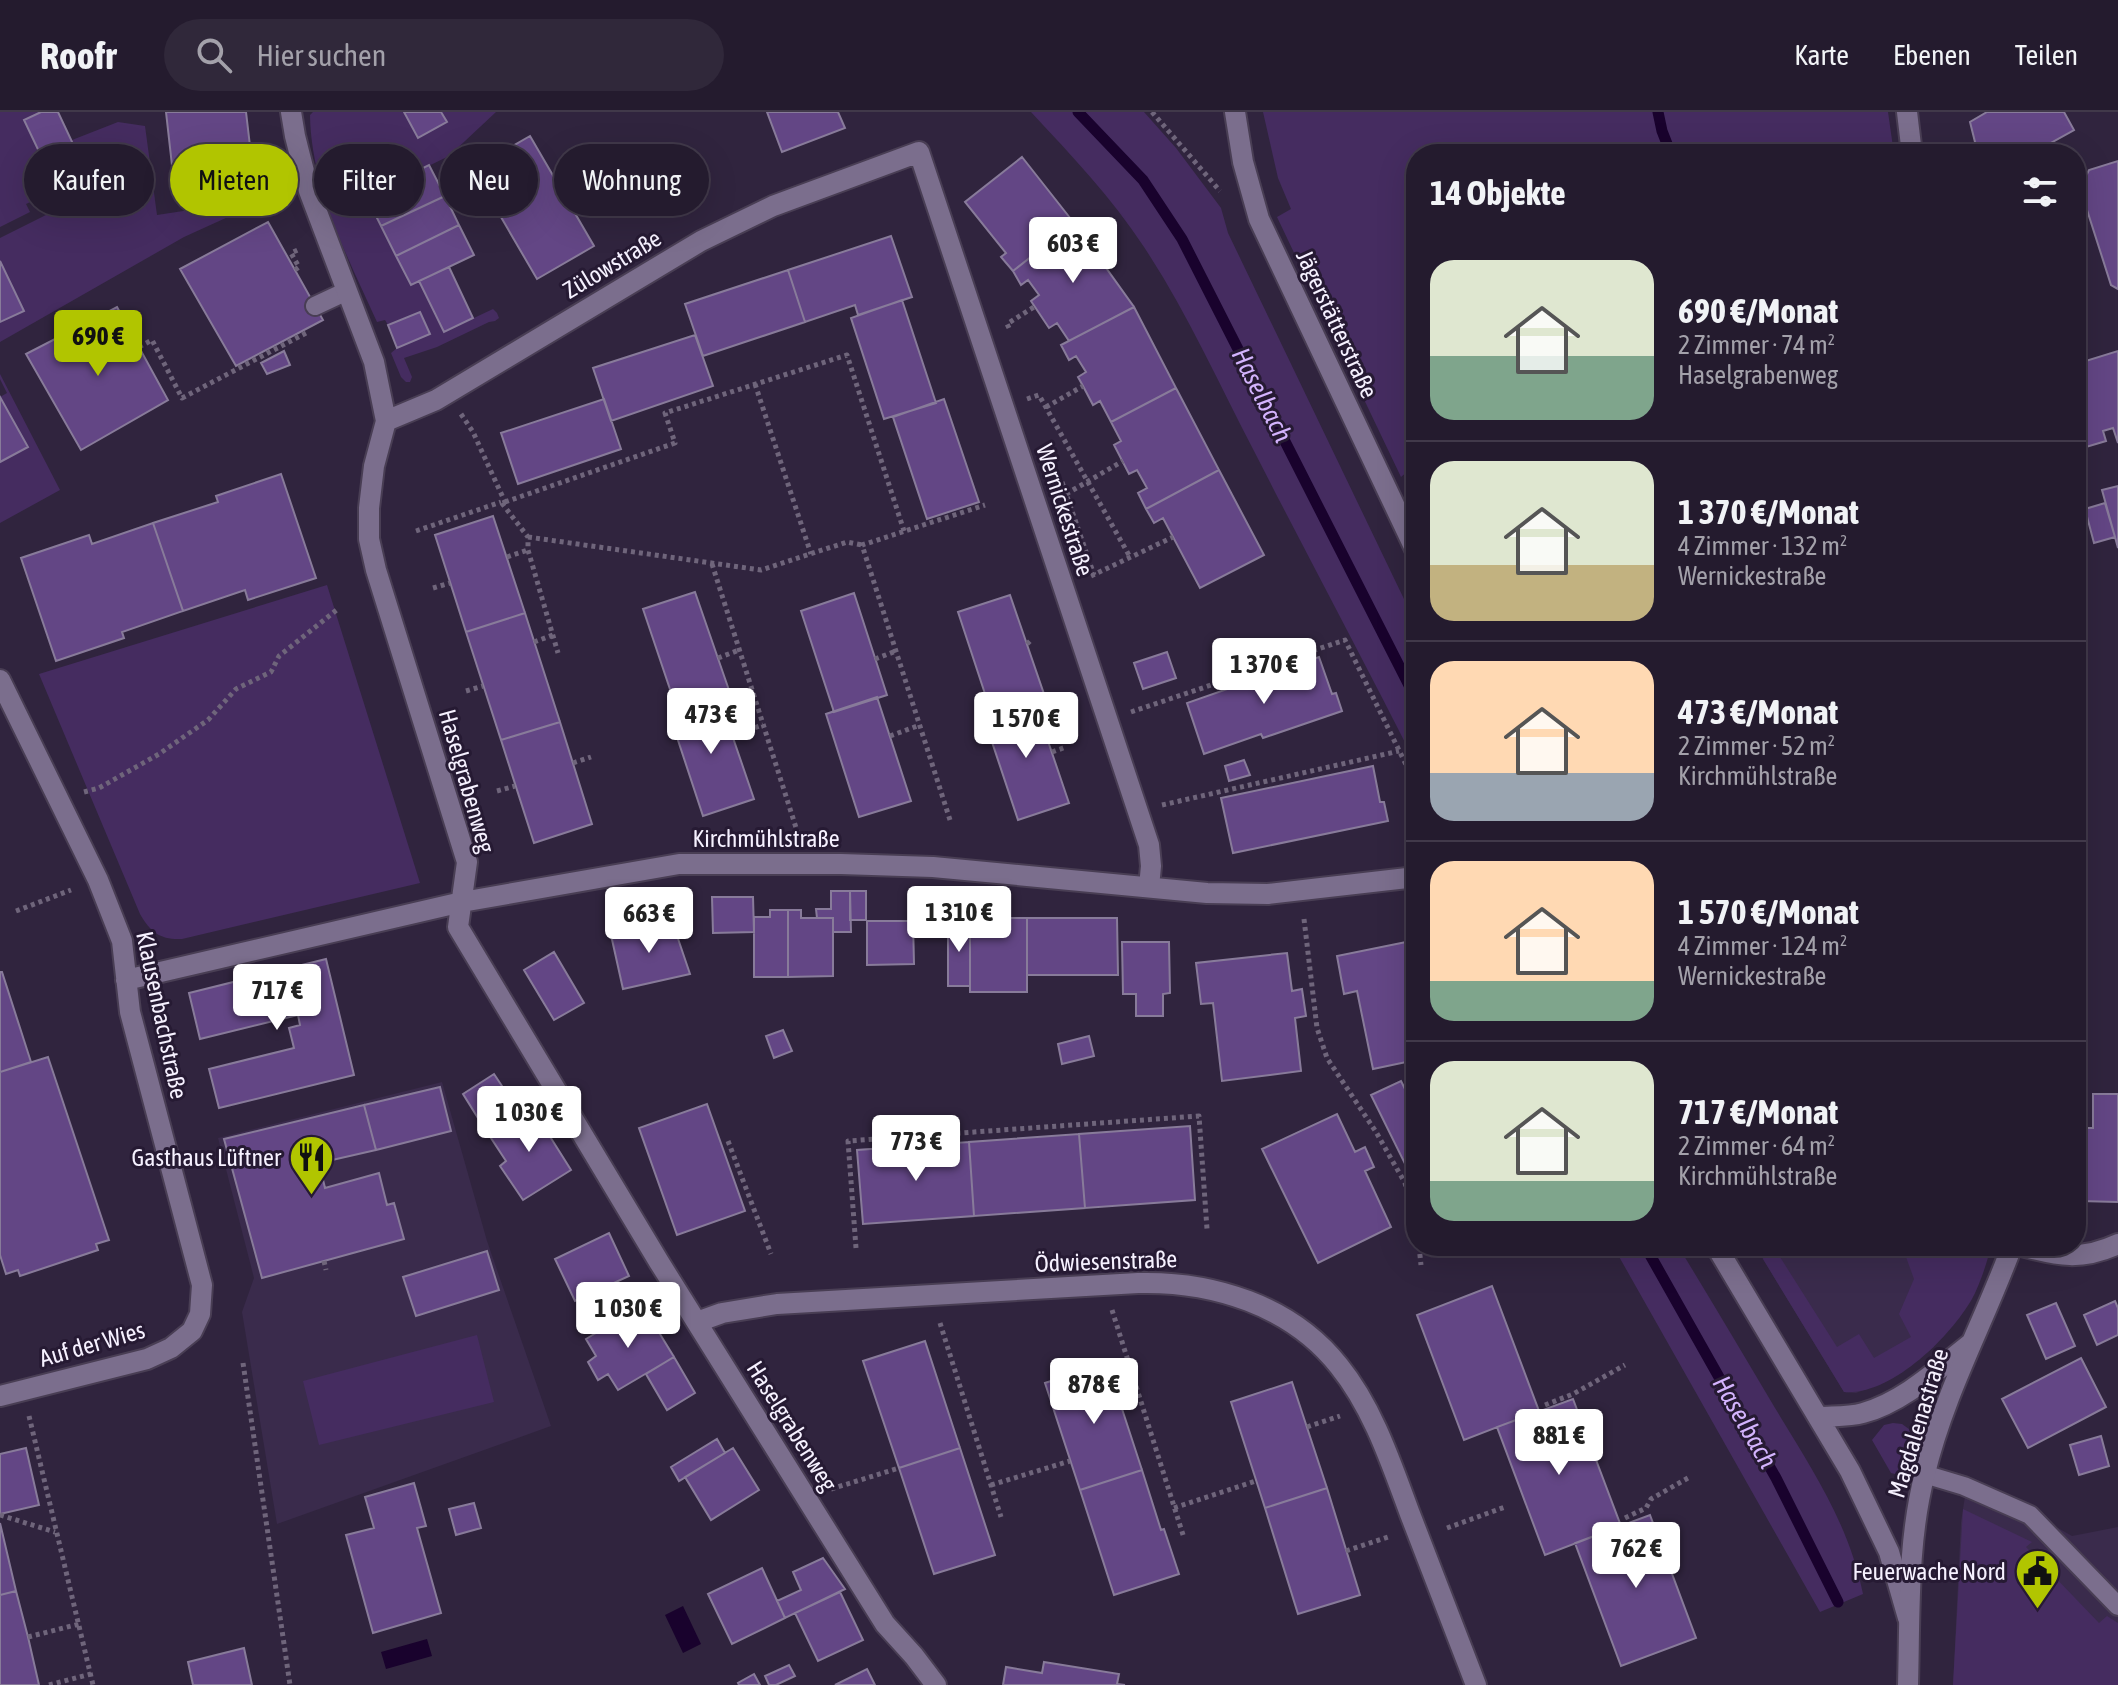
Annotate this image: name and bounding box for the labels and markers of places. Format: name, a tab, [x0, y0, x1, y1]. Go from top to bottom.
pin: 603 €	[1017, 217, 1129, 285]
pin: 690 €	[42, 310, 154, 378]
pin: 1 370 €	[1190, 638, 1338, 706]
pin: 473 €	[655, 688, 767, 756]
pin: 1 570 €	[952, 692, 1100, 760]
pin: 1 310 €	[885, 886, 1033, 954]
pin: 663 €	[593, 887, 705, 955]
pin: 717 €	[221, 964, 333, 1032]
pin: 1 030 €	[455, 1086, 603, 1154]
pin: 773 €	[860, 1115, 972, 1183]
restaurant icon: Gasthaus Lüftner	[288, 1133, 336, 1196]
place label: Gasthaus Lüftner	[132, 1144, 282, 1171]
pin: 1 030 €	[554, 1282, 702, 1350]
pin: 878 €	[1038, 1358, 1150, 1426]
pin: 881 €	[1503, 1409, 1615, 1477]
pin: 762 €	[1580, 1522, 1692, 1590]
public building icon: Feuerwache Nord	[2013, 1547, 2061, 1610]
place label: Feuerwache Nord	[1852, 1558, 2006, 1585]

